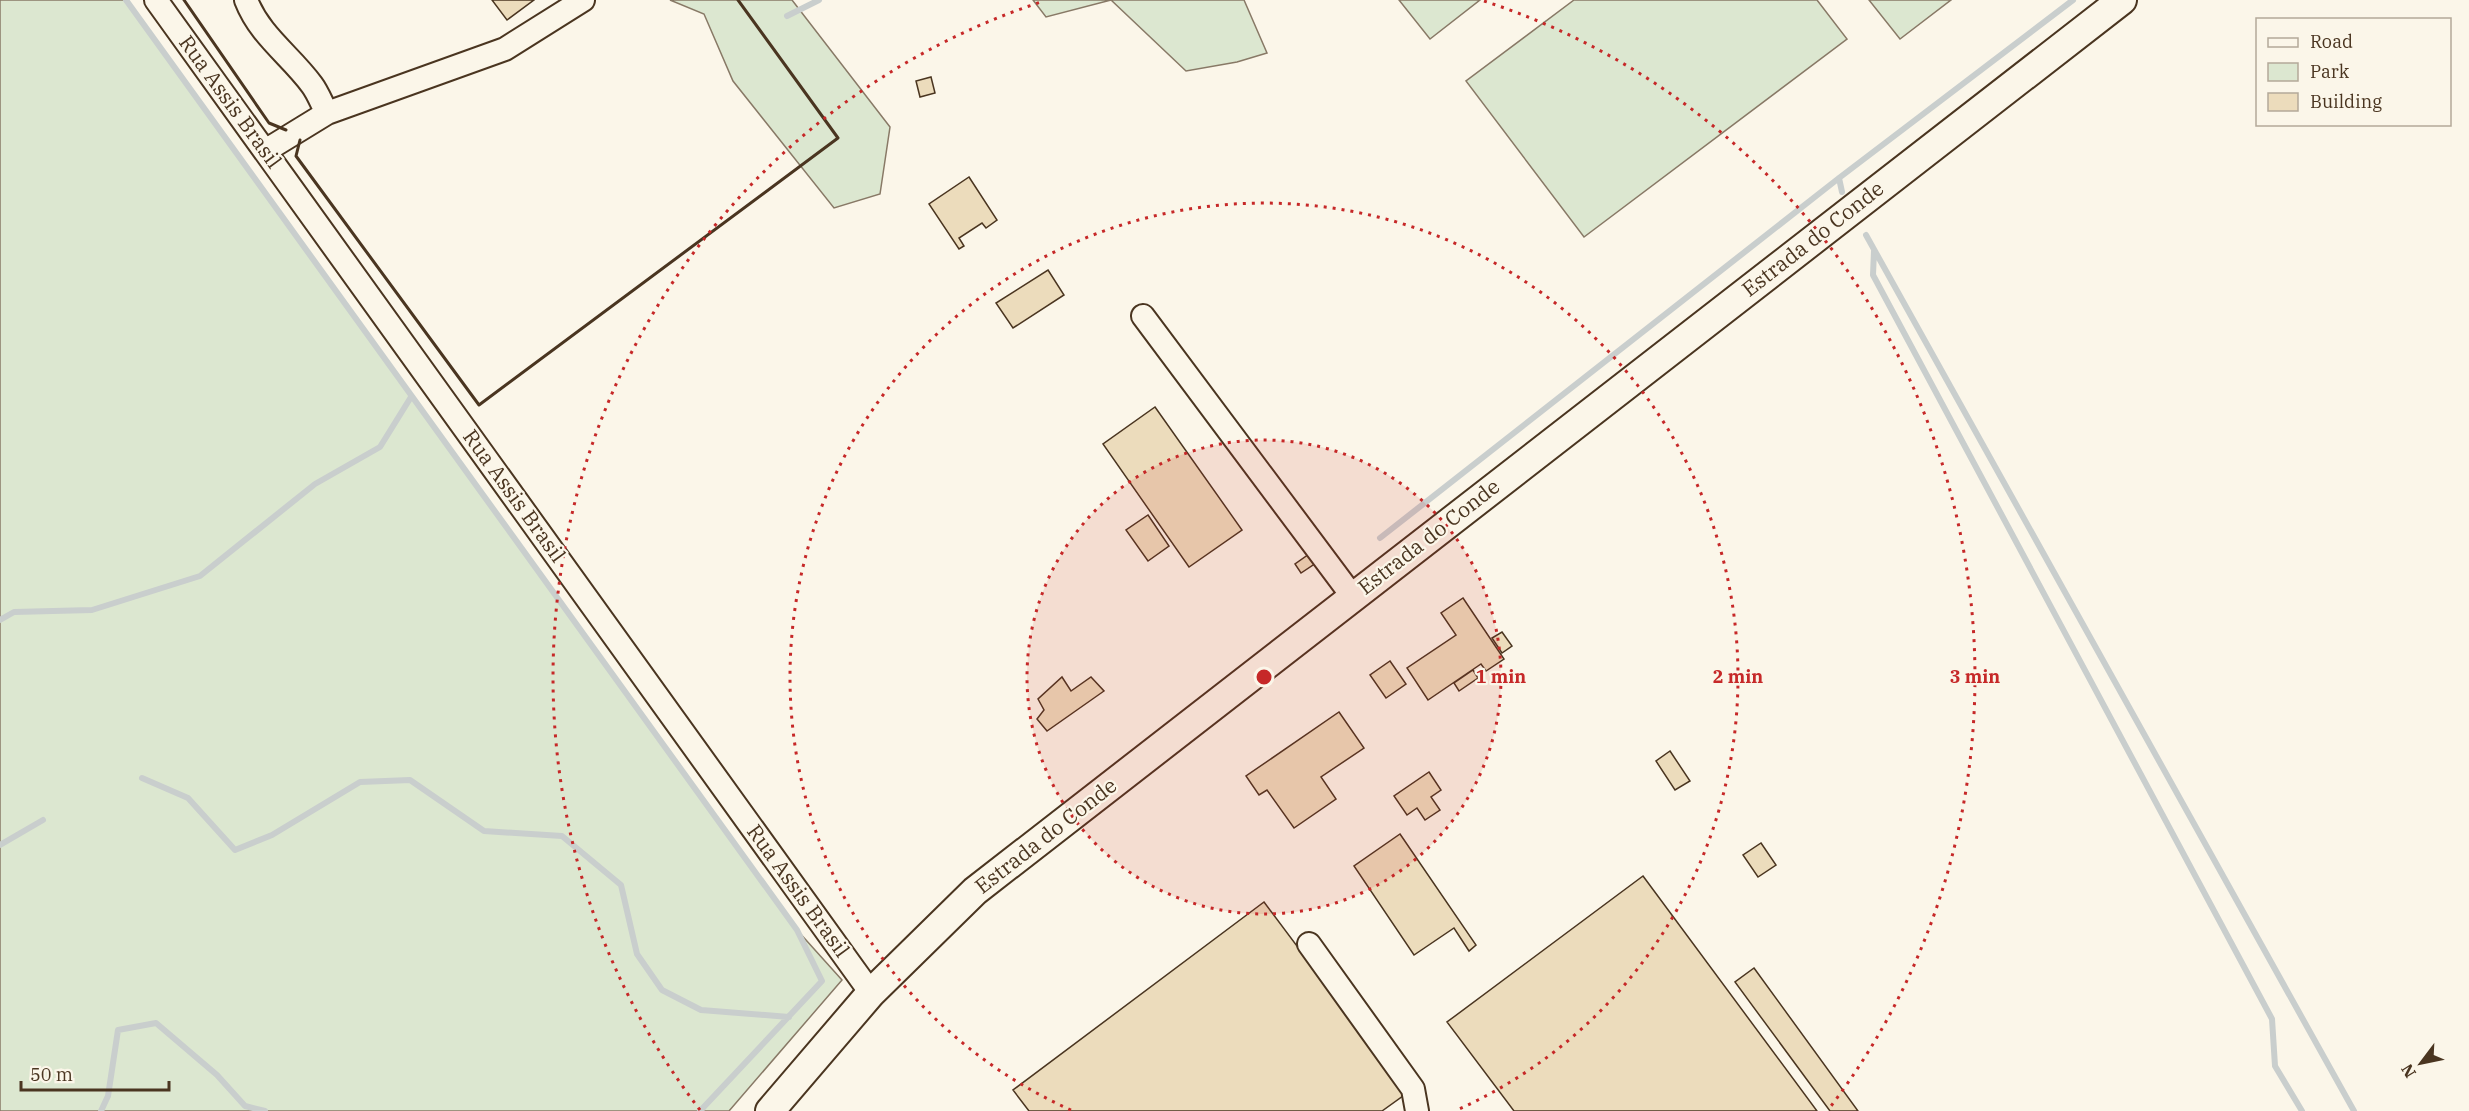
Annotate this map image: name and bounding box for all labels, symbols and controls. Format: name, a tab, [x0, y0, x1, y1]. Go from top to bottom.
legend	[2256, 18, 2451, 126]
street label: Rua Assis Brasil	[173, 29, 289, 173]
text: Road	[2310, 30, 2353, 53]
text: Park	[2310, 60, 2350, 83]
text: Building	[2310, 90, 2382, 113]
street label: Estrada do Conde	[1736, 174, 1889, 303]
street label: Rua Assis Brasil	[457, 423, 573, 567]
street label: Estrada do Conde	[1352, 472, 1505, 601]
text: 1 min	[1476, 665, 1526, 688]
text: 2 min	[1713, 665, 1763, 688]
text: 3 min	[1950, 665, 2000, 688]
centre of rings	[1254, 667, 1274, 687]
street label: Estrada do Conde	[969, 771, 1122, 900]
street label: Rua Assis Brasil	[741, 818, 857, 962]
north arrow	[2391, 1033, 2451, 1093]
scale bar	[21, 1054, 170, 1092]
text: N	[2396, 1060, 2420, 1082]
text: 50 m	[30, 1063, 73, 1086]

